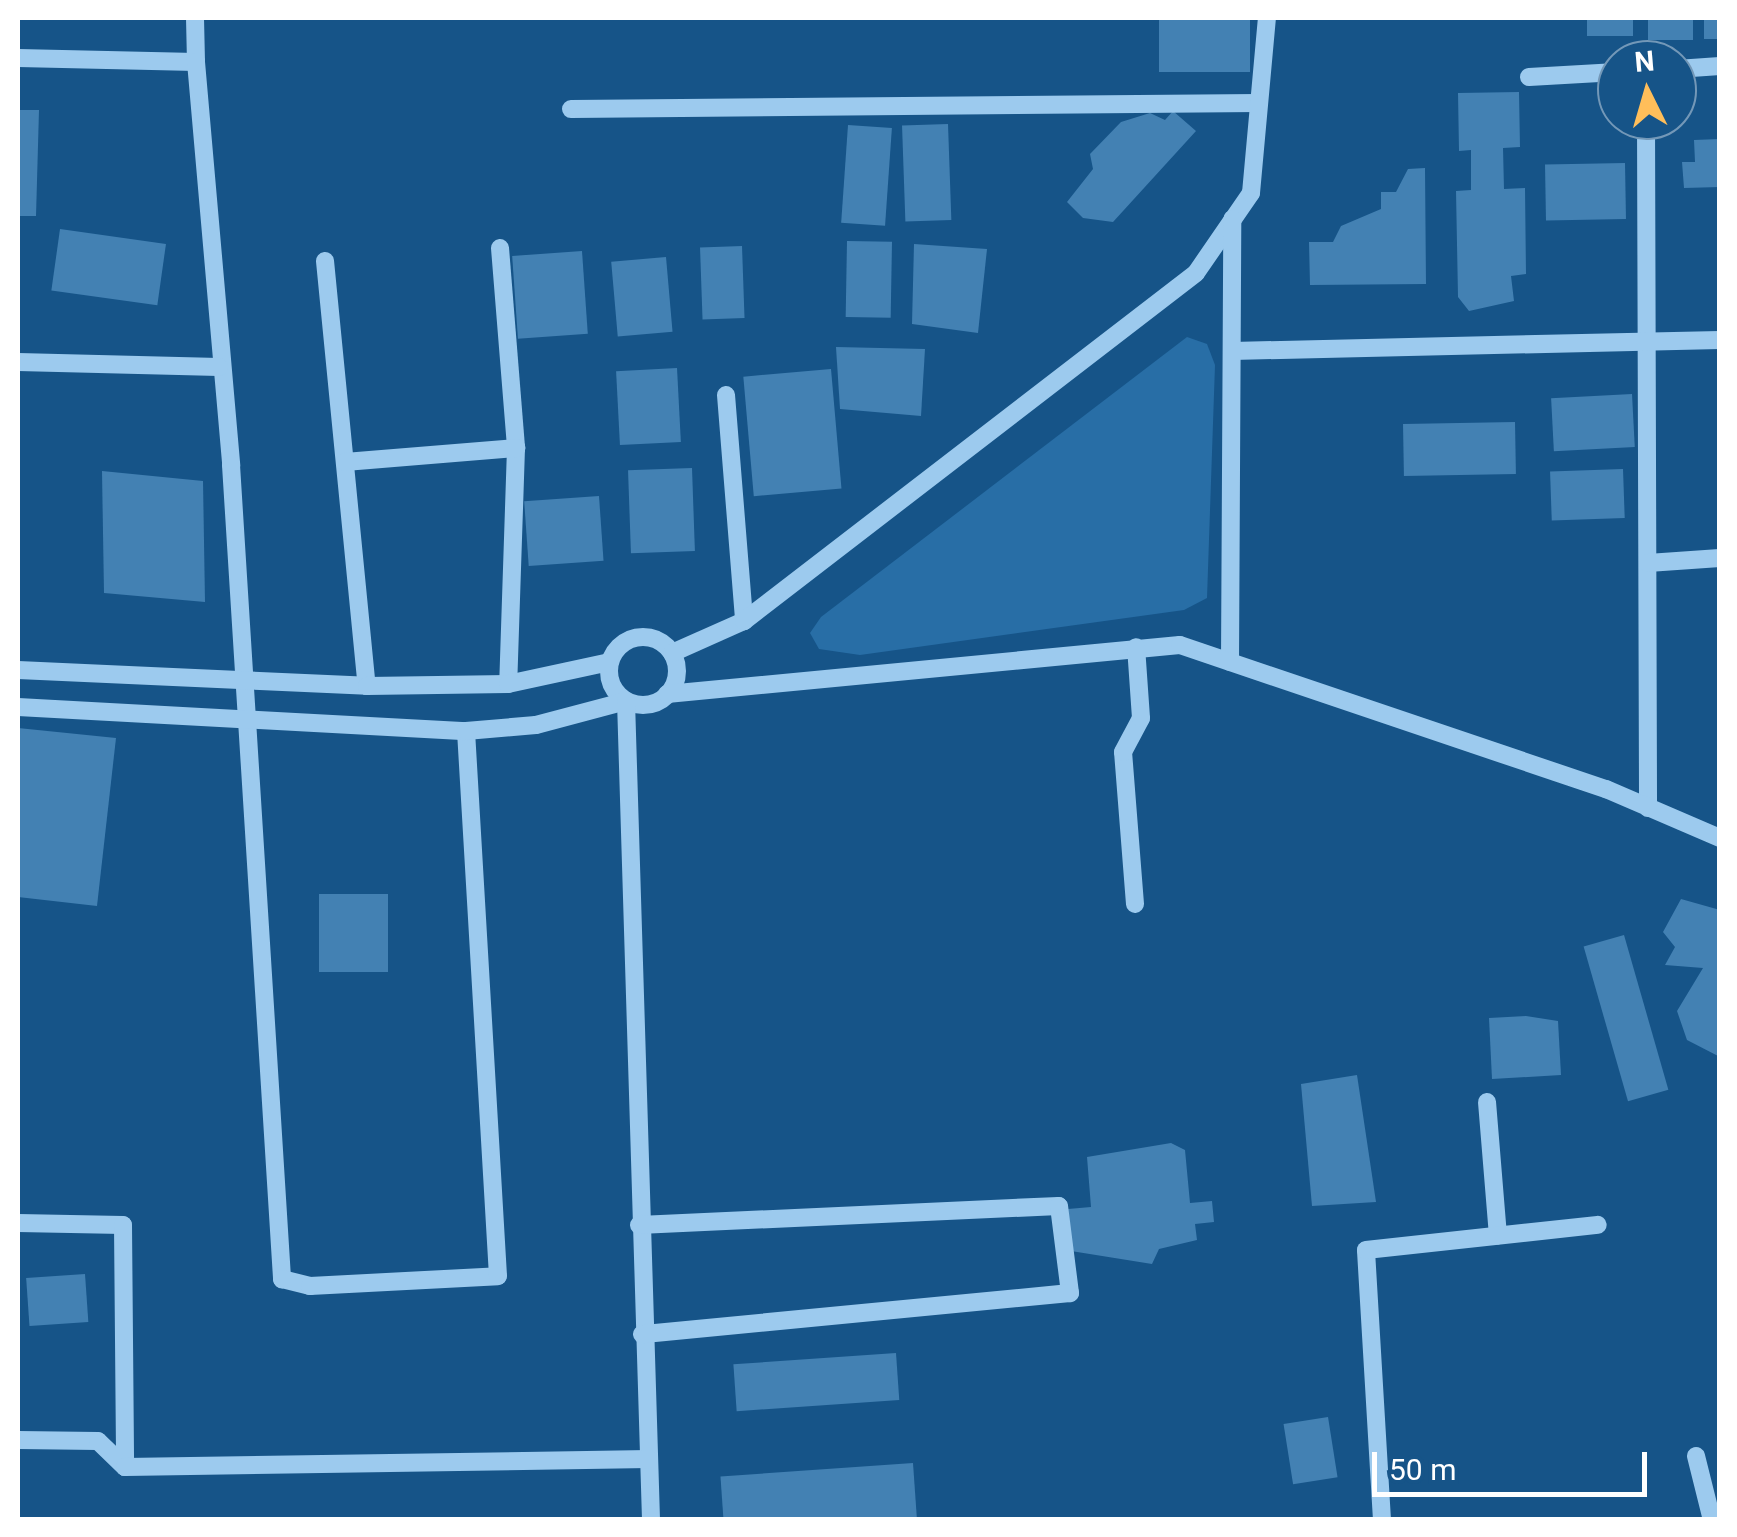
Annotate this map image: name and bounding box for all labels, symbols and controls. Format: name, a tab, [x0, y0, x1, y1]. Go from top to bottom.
north arrow	[1597, 40, 1697, 140]
text: N	[1633, 44, 1656, 79]
scale bar	[1377, 1432, 1652, 1494]
text: 50 m	[1389, 1452, 1456, 1487]

